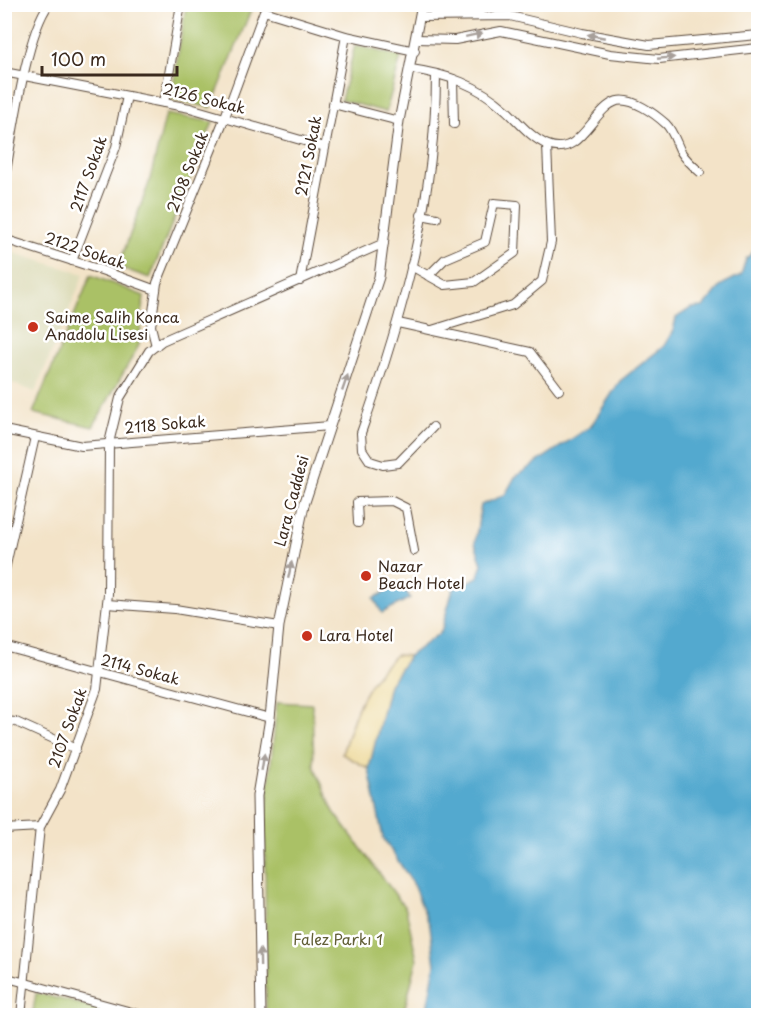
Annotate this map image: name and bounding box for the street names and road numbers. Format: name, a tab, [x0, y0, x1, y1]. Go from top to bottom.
street label: 2126 Sokak	[160, 76, 249, 119]
street label: 2121 Sokak	[288, 113, 327, 198]
street label: 2108 Sokak	[160, 127, 214, 216]
street label: 2117 Sokak	[63, 132, 112, 215]
street label: 2122 Sokak	[42, 225, 129, 274]
street label: 2118 Sokak	[123, 408, 207, 438]
street label: Lara Caddesi	[267, 452, 314, 549]
street label: 2114 Sokak	[98, 647, 183, 690]
street label: 2107 Sokak	[41, 684, 92, 771]

